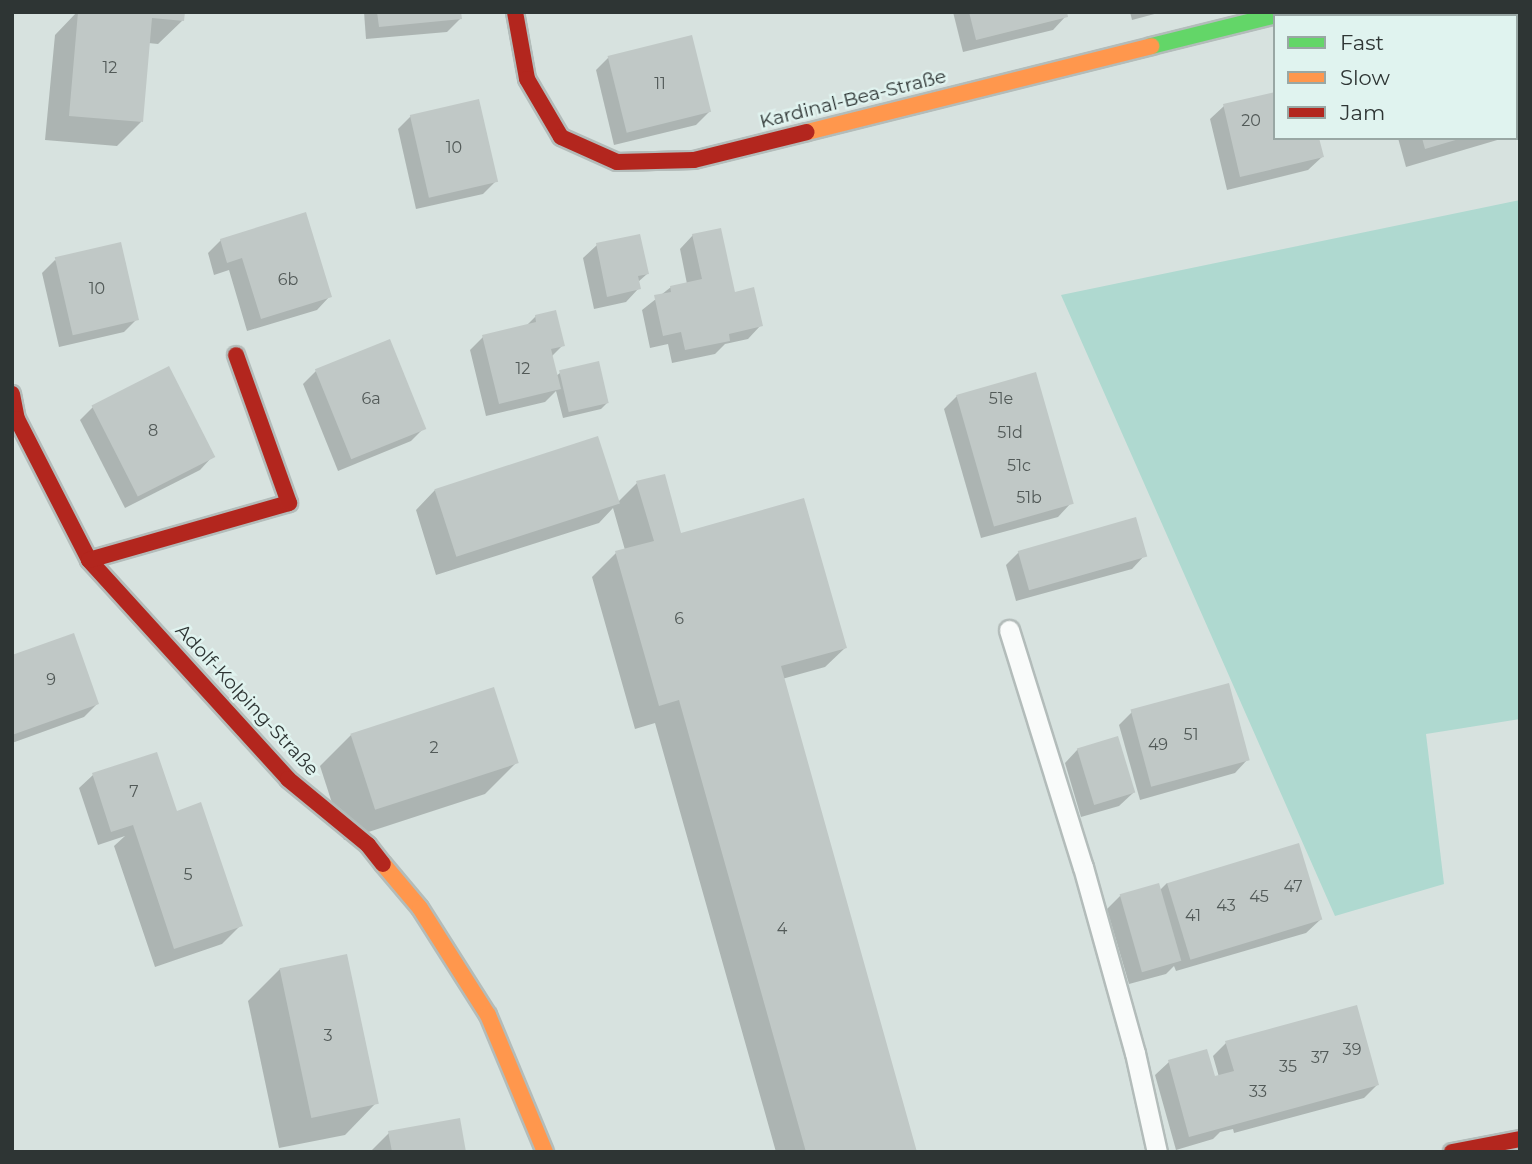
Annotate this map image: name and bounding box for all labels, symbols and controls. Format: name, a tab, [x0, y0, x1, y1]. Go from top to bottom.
legend	[1273, 14, 1518, 140]
text: Fast	[1340, 30, 1384, 55]
house number: 12	[103, 58, 117, 78]
street label: Kardinal-Bea-Straße	[757, 65, 949, 133]
text: Slow	[1340, 65, 1390, 90]
house number: 11	[654, 74, 666, 94]
text: Jam	[1340, 100, 1385, 125]
house number: 20	[1241, 111, 1261, 131]
house number: 10	[446, 138, 462, 158]
house number: 6b	[278, 270, 298, 290]
house number: 10	[89, 279, 105, 299]
house number: 12	[516, 359, 530, 379]
house number: 6a	[361, 389, 381, 409]
house number: 51e	[989, 389, 1013, 409]
house number: 8	[148, 421, 158, 441]
house number: 51d	[997, 423, 1023, 443]
house number: 51c	[1007, 456, 1031, 476]
house number: 51b	[1016, 488, 1042, 508]
house number: 6	[674, 609, 684, 629]
street label: Adolf-Kolping-Straße	[171, 619, 323, 781]
house number: 9	[46, 670, 56, 690]
house number: 51	[1184, 725, 1198, 745]
house number: 49	[1148, 735, 1168, 755]
house number: 2	[429, 738, 439, 758]
house number: 7	[129, 782, 139, 802]
house number: 5	[183, 865, 193, 885]
house number: 47	[1283, 877, 1303, 897]
house number: 45	[1249, 887, 1269, 907]
house number: 43	[1216, 896, 1236, 916]
house number: 41	[1185, 906, 1201, 926]
house number: 4	[777, 919, 787, 939]
house number: 3	[323, 1026, 333, 1046]
house number: 39	[1343, 1040, 1361, 1060]
house number: 37	[1311, 1048, 1329, 1068]
house number: 35	[1279, 1057, 1297, 1077]
house number: 33	[1249, 1082, 1267, 1102]

